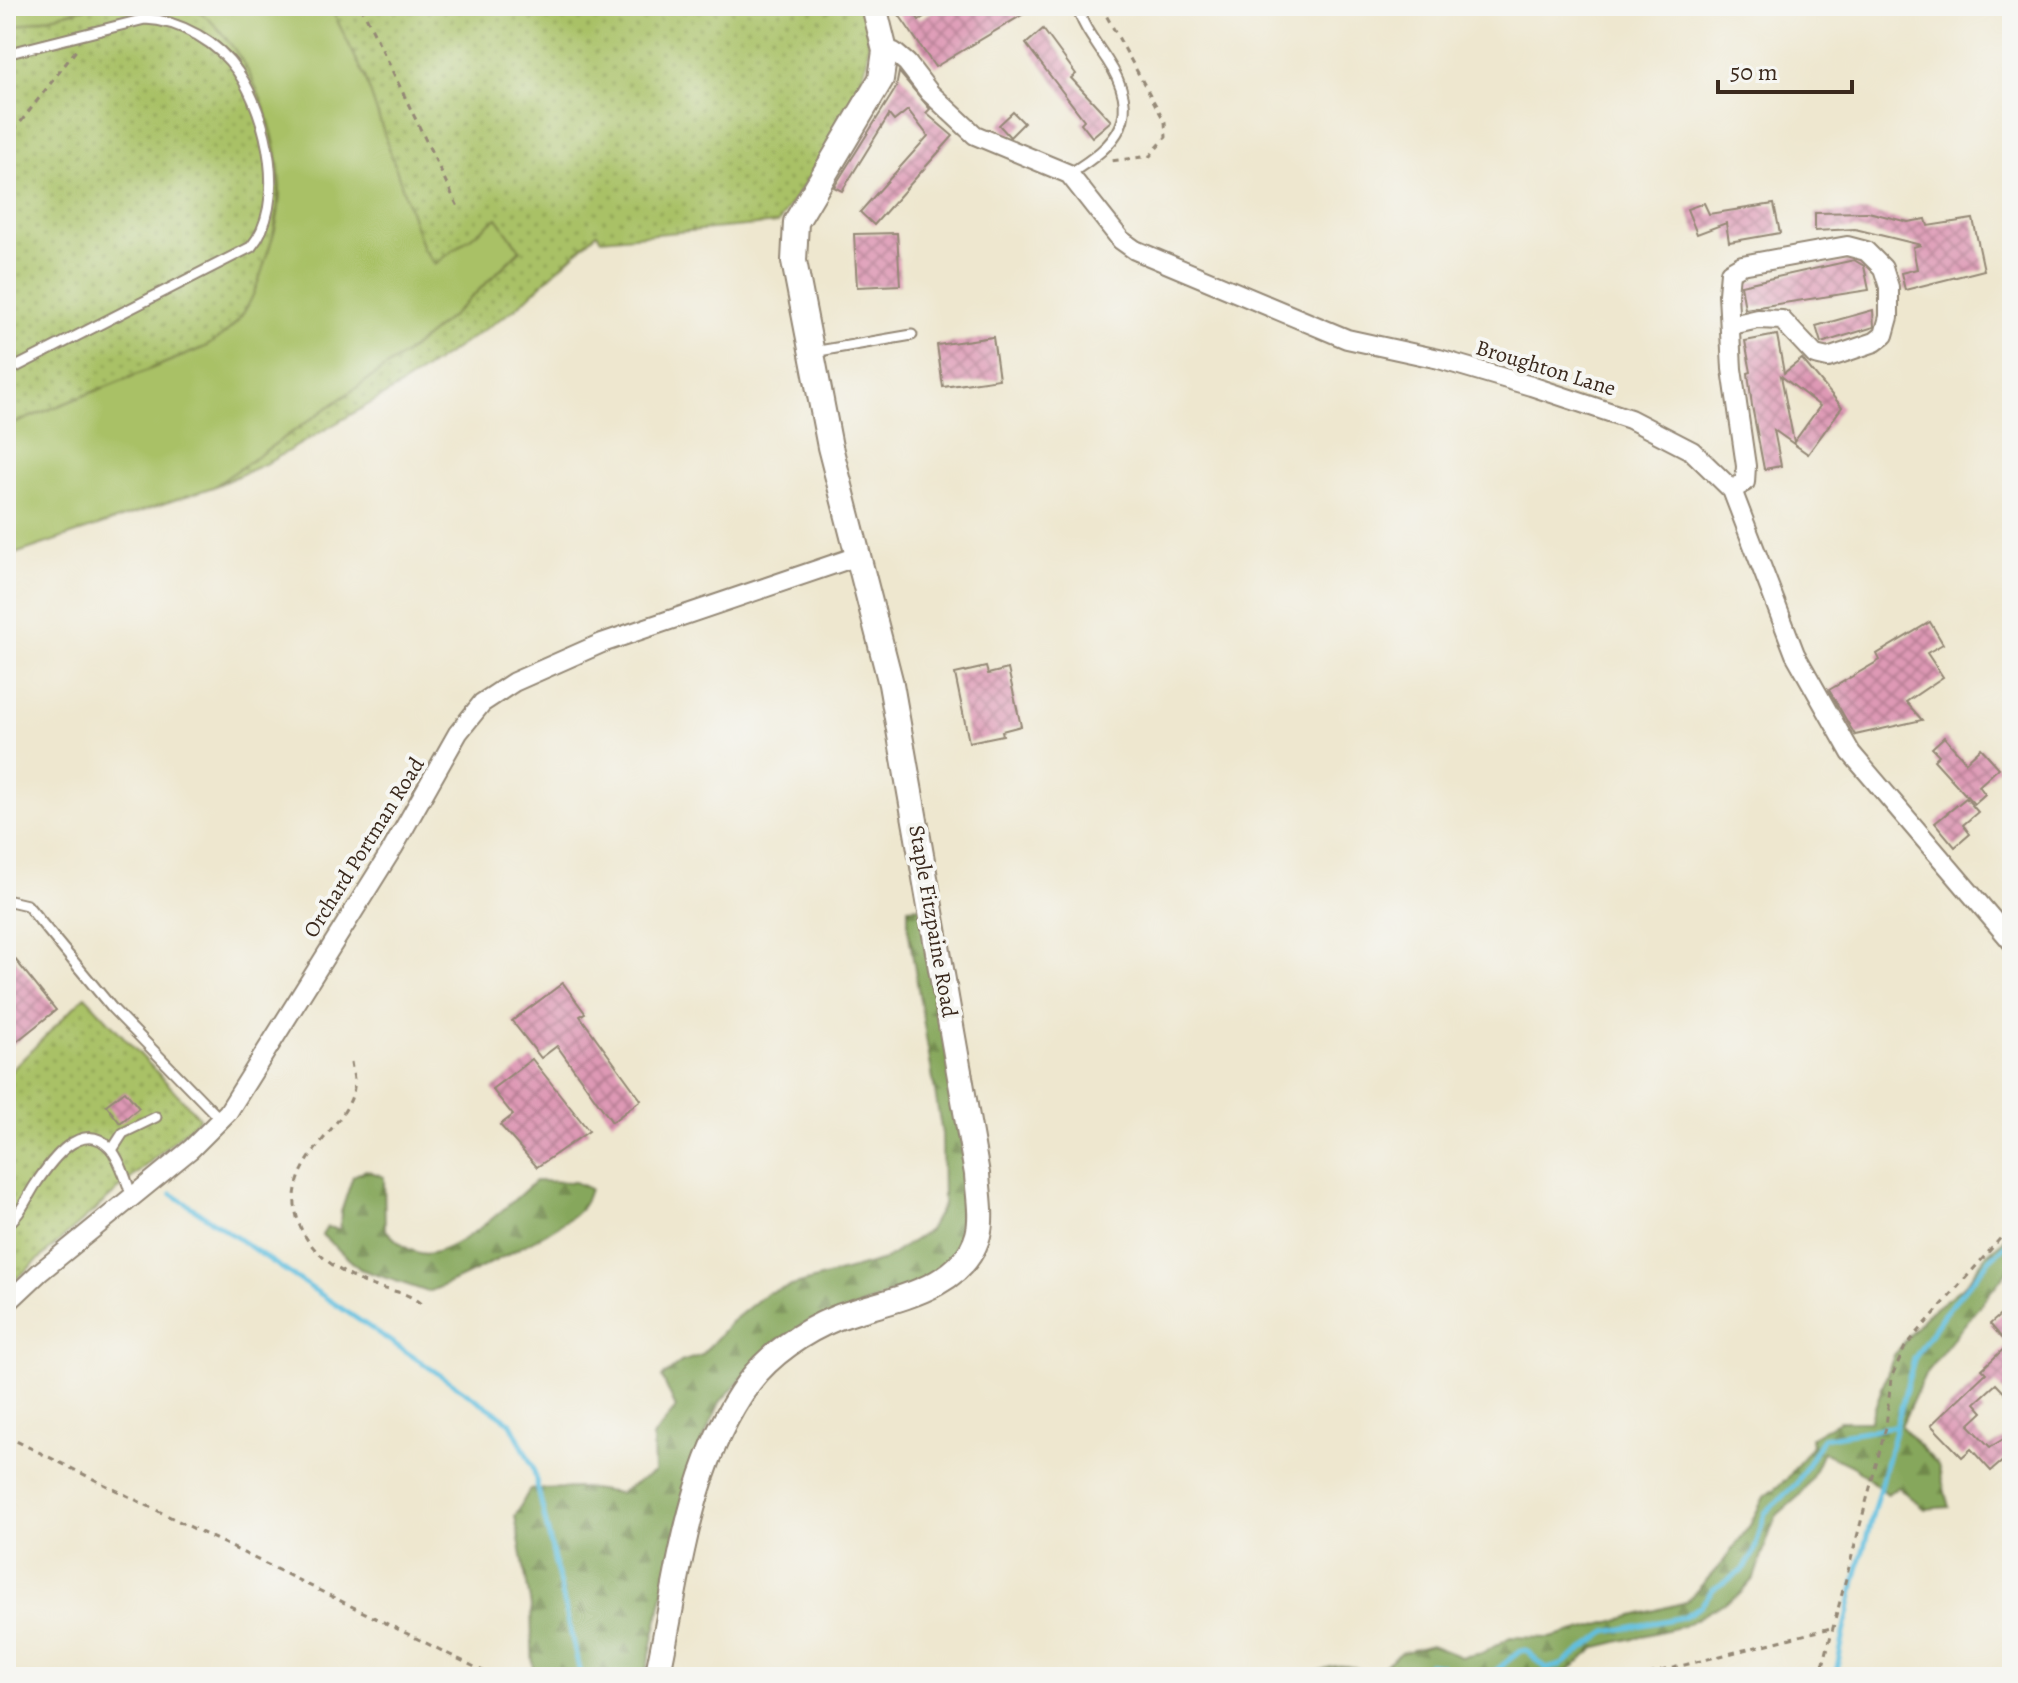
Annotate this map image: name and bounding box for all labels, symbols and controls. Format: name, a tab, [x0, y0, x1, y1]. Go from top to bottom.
scale bar	[1718, 44, 1852, 94]
text: 50 m	[1730, 56, 1778, 88]
street label: Broughton Lane	[1472, 332, 1619, 403]
street label: Orchard Portman Road	[296, 751, 432, 944]
street label: Staple Fitzpaine Road	[901, 823, 965, 1020]

